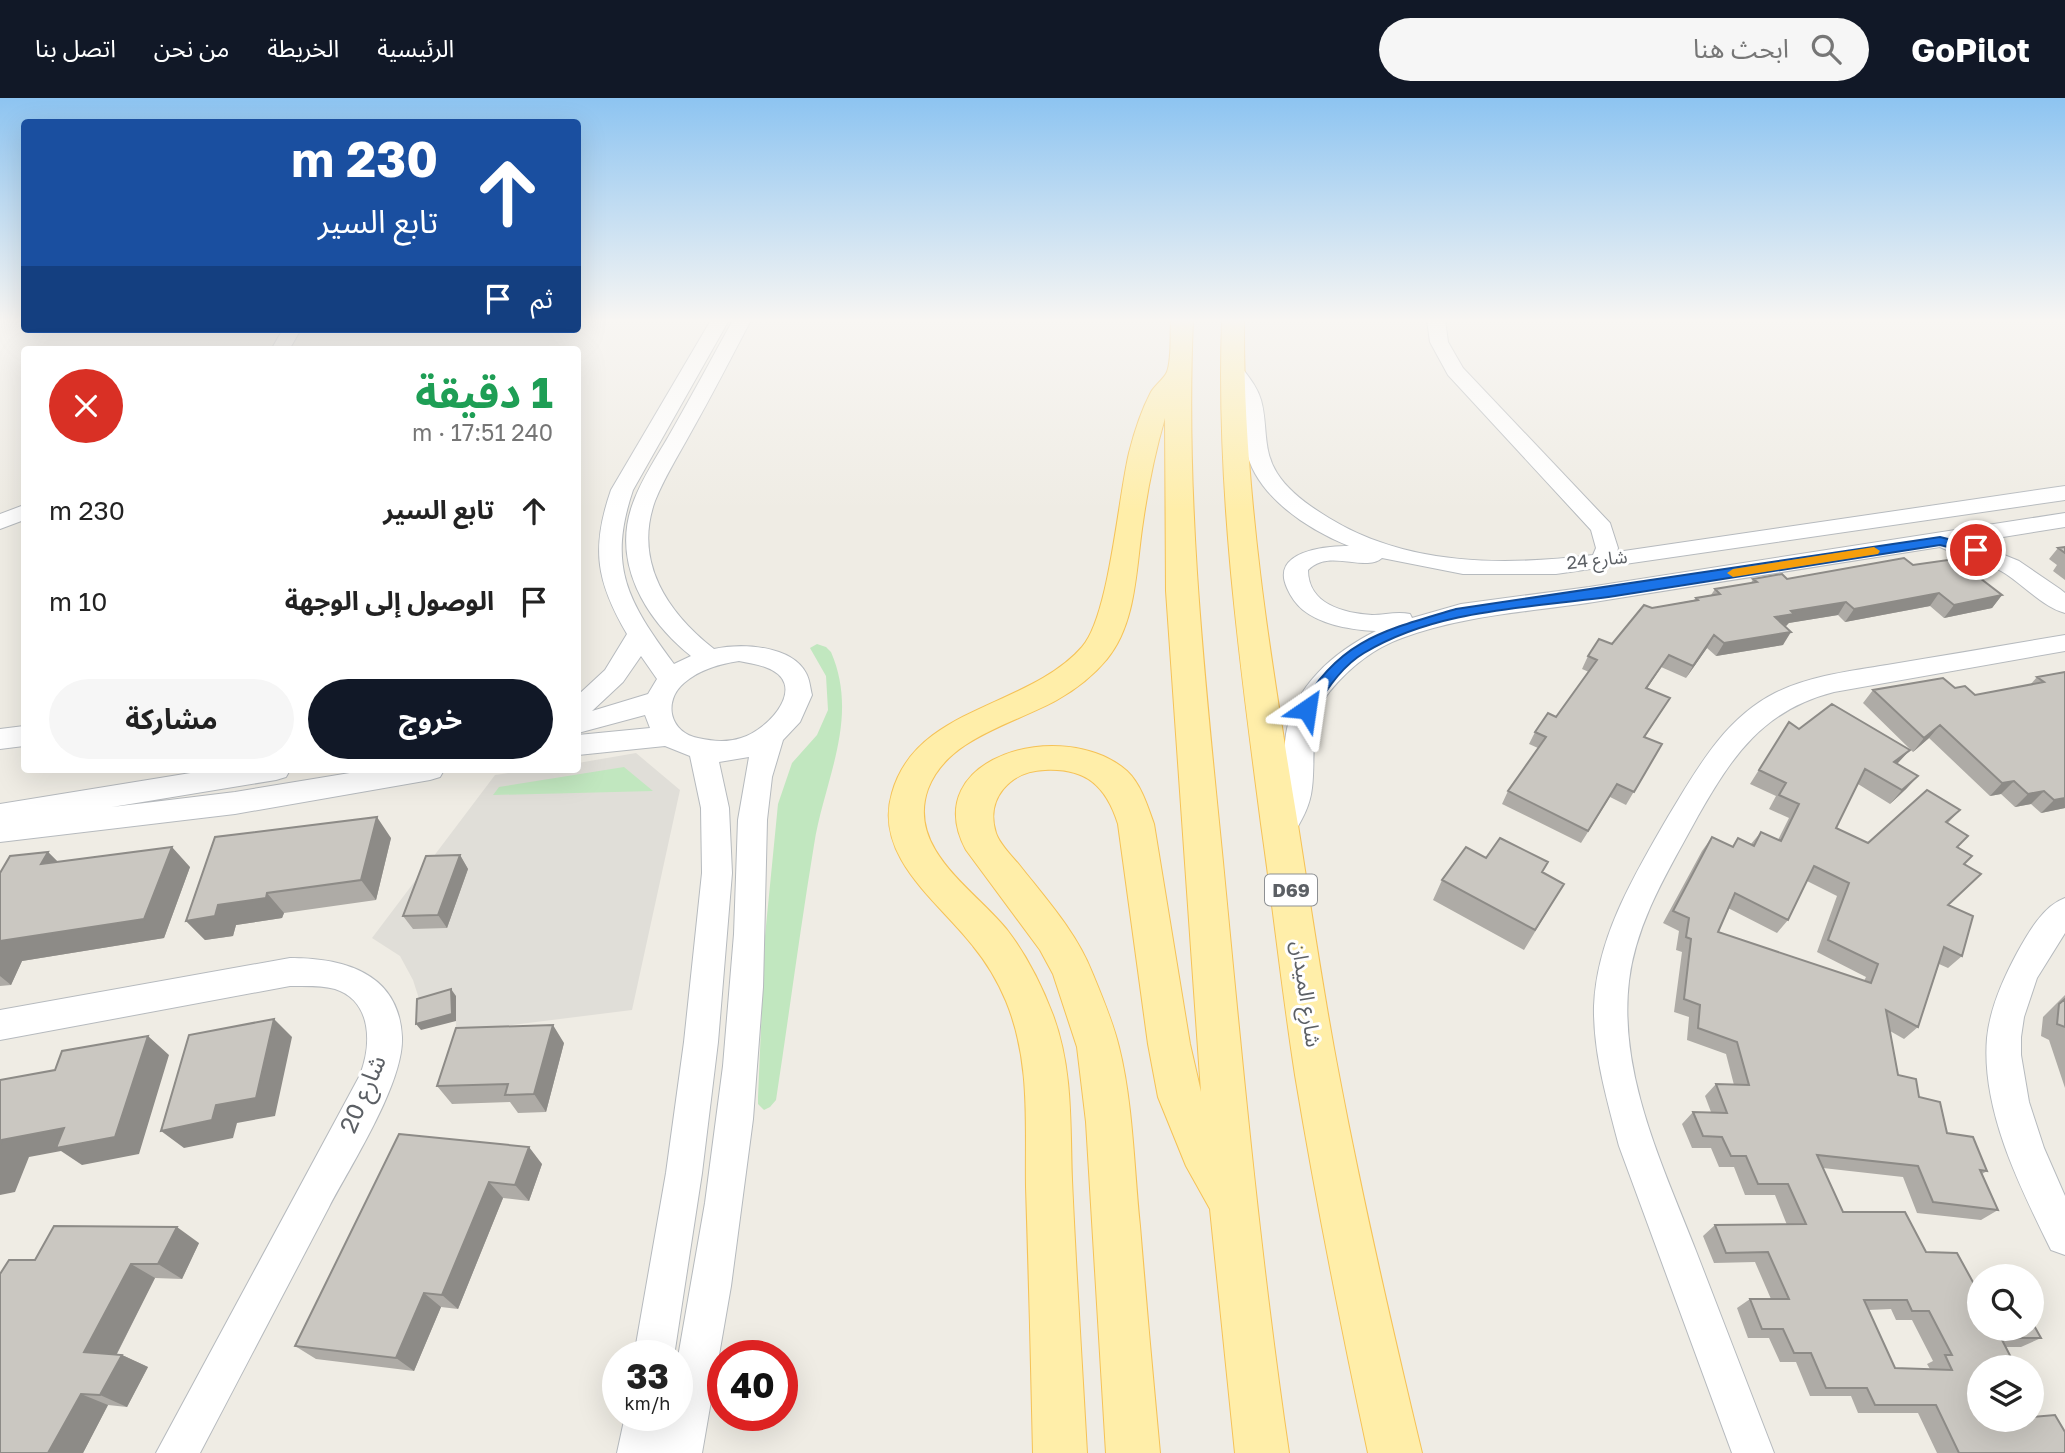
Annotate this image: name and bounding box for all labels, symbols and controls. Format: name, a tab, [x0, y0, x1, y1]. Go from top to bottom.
search box	[1379, 18, 1869, 81]
icon: search	[1807, 30, 1845, 68]
text: GoPilot	[1911, 30, 2030, 69]
text: اتصل بنا	[35, 33, 116, 62]
text: من نحن	[154, 33, 229, 62]
text: الخريطة	[267, 33, 339, 62]
text: الرئيسية	[377, 33, 454, 62]
text: ابحث هنا	[1693, 33, 1789, 64]
text: 230 m	[291, 129, 438, 188]
icon: ahead	[462, 147, 553, 238]
text: تابع السير	[318, 202, 438, 240]
icon: arrive	[479, 280, 517, 318]
text: ثم	[531, 283, 553, 314]
text: 1 دقيقة	[415, 367, 553, 417]
button: close	[49, 369, 123, 443]
text: 240 m · 17:51	[412, 418, 553, 446]
icon: ahead	[515, 492, 553, 530]
text: تابع السير	[383, 494, 494, 525]
text: 230 m	[49, 495, 125, 526]
pin	[1946, 520, 2006, 580]
icon: arrive	[1957, 531, 1995, 569]
street label: شارع 24	[1565, 545, 1629, 577]
icon: arrive	[515, 583, 553, 621]
text: الوصول إلى الوجهة	[285, 585, 494, 616]
text: 10 m	[49, 586, 107, 617]
position arrow	[1270, 672, 1344, 746]
button: مشاركة	[49, 679, 294, 759]
button: خروج	[308, 679, 553, 759]
road number: D69	[1265, 874, 1317, 905]
street label: شارع الميدان	[1284, 939, 1327, 1049]
street label: شارع 20	[332, 1050, 395, 1138]
map controls	[1967, 1264, 2044, 1432]
button: search	[1967, 1264, 2044, 1341]
speed limit sign: 40	[707, 1340, 798, 1431]
text: 33	[626, 1355, 669, 1397]
button: layers	[1967, 1355, 2044, 1432]
text: km/h	[625, 1392, 670, 1414]

